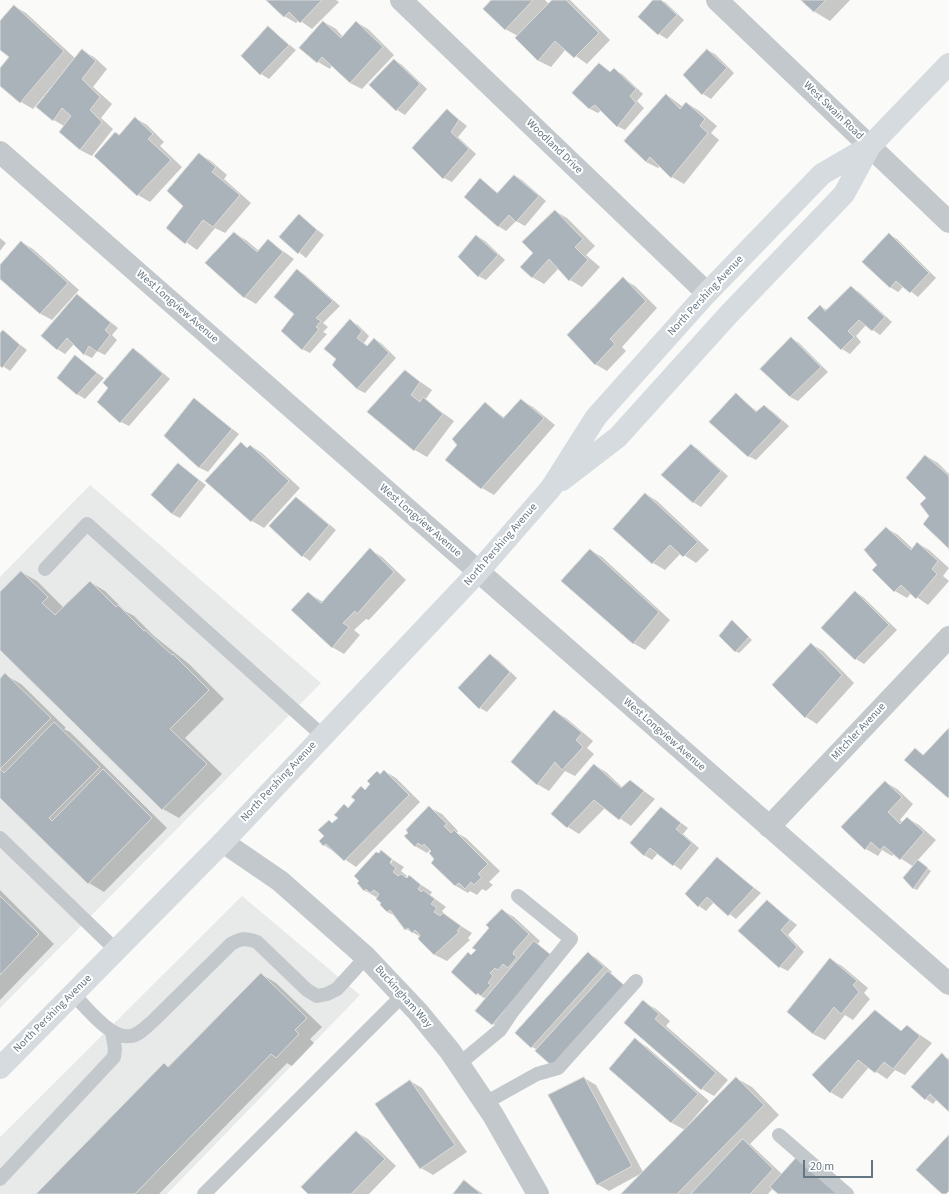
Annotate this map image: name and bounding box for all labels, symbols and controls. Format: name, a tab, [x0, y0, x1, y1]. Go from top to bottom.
street label: West Swain Road	[800, 79, 866, 143]
street label: Woodland Drive	[523, 117, 585, 177]
street label: North Pershing Avenue	[665, 253, 747, 339]
street label: West Longview Avenue	[133, 268, 221, 346]
street label: West Longview Avenue	[376, 482, 464, 560]
street label: North Pershing Avenue	[462, 501, 540, 589]
street label: West Longview Avenue	[620, 696, 708, 774]
street label: Mitchler Avenue	[829, 701, 889, 763]
street label: North Pershing Avenue	[238, 739, 320, 825]
street label: Buckingham Way	[372, 963, 434, 1031]
street label: North Pershing Avenue	[11, 972, 95, 1056]
scale bar	[805, 1152, 875, 1178]
text: 20 m	[810, 1158, 834, 1175]

